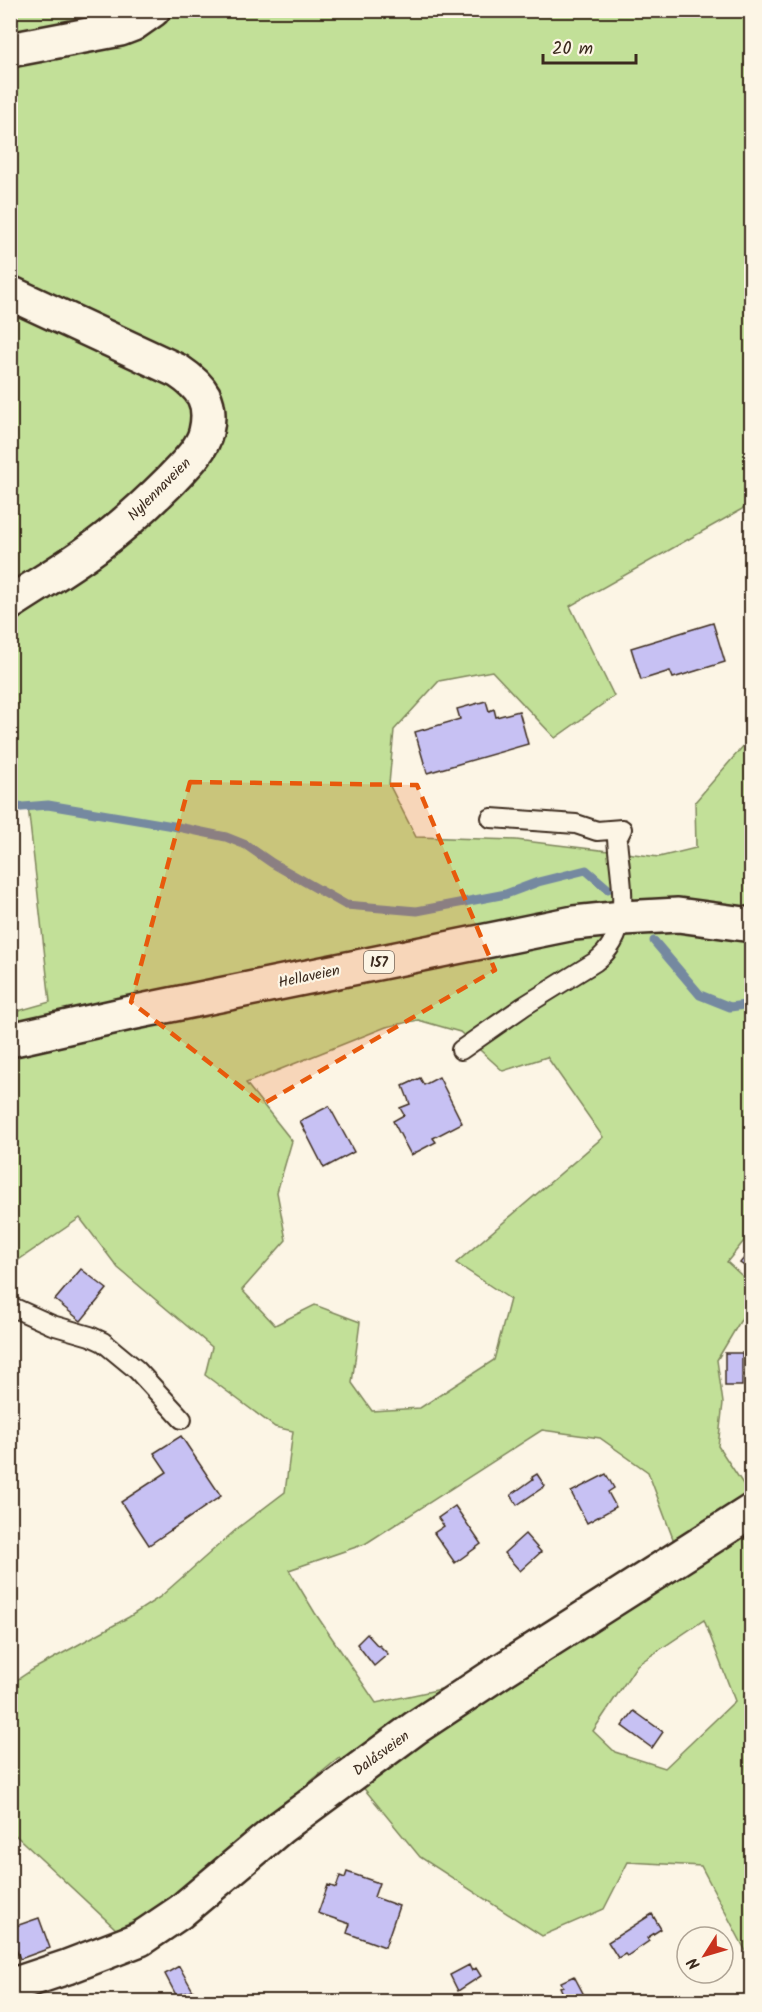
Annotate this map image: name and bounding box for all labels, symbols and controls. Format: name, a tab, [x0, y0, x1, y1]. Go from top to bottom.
scale bar	[543, 27, 636, 65]
text: 20 m	[552, 35, 593, 64]
street label: Nylennaveien	[122, 452, 197, 527]
road number: 157	[364, 951, 394, 973]
street label: Hellaveien	[276, 959, 342, 995]
street label: Dalåsveien	[348, 1725, 415, 1783]
north arrow	[675, 1925, 735, 1985]
text: N	[681, 1952, 707, 1975]

